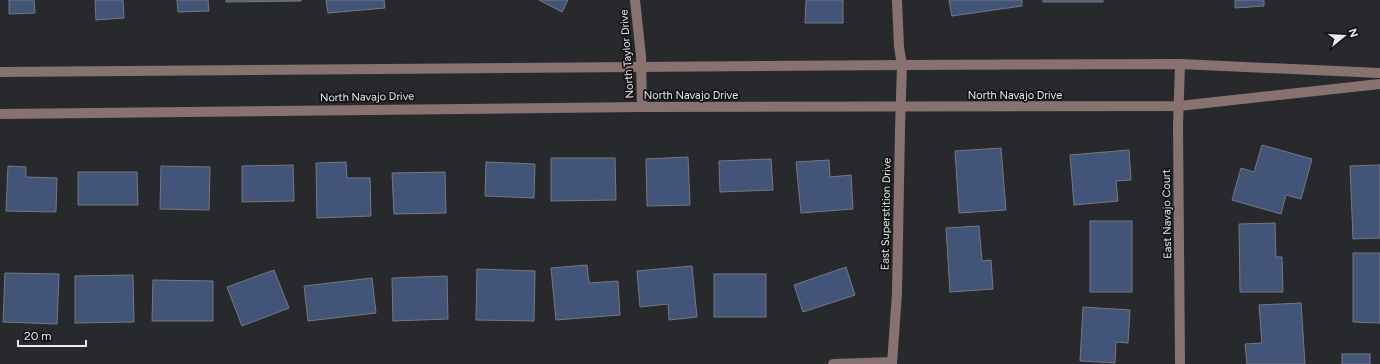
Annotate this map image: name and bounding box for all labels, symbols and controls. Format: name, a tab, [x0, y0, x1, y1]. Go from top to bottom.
street label: North Taylor Drive	[617, 9, 637, 99]
north arrow	[1324, 16, 1364, 56]
text: N	[1346, 27, 1361, 39]
street label: North Navajo Drive	[644, 89, 738, 102]
street label: North Navajo Drive	[968, 89, 1062, 102]
street label: North Navajo Drive	[320, 90, 414, 104]
street label: East Superstition Drive	[879, 158, 893, 270]
street label: East Navajo Court	[1160, 169, 1174, 259]
scale bar	[18, 322, 86, 348]
text: 20 m	[24, 329, 52, 343]

